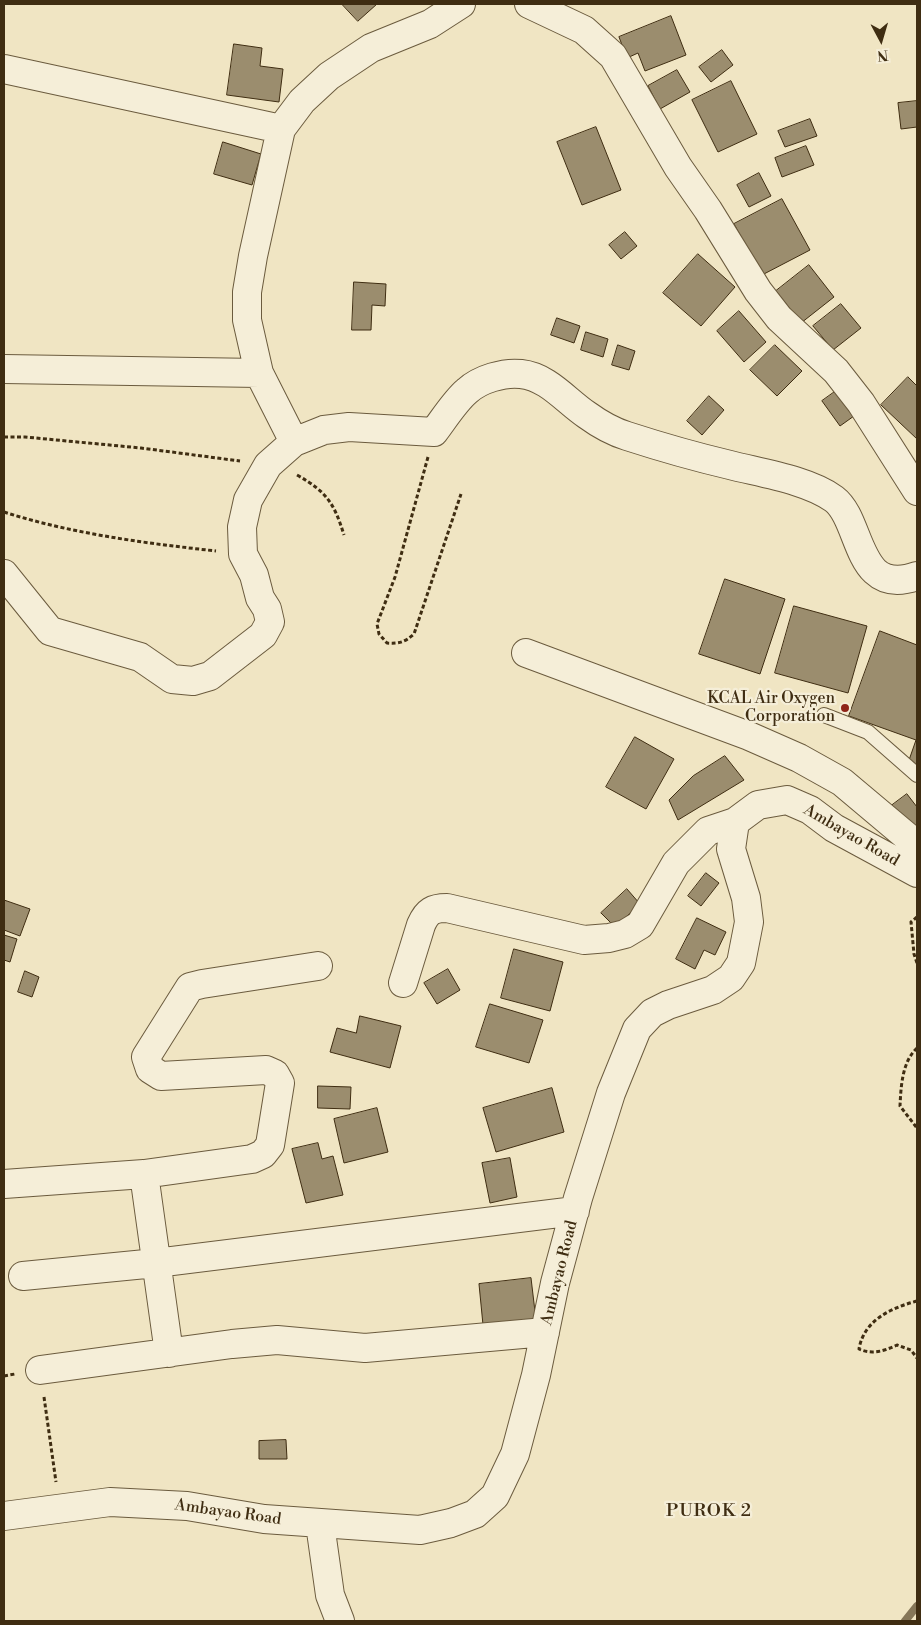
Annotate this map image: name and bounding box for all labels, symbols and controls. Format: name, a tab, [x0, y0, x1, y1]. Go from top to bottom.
north arrow	[856, 15, 906, 65]
text: N	[876, 45, 889, 64]
place label: KCAL Air Oxygen Corporation	[707, 689, 835, 727]
marker: KCAL Air Oxygen Corporation	[839, 702, 851, 714]
street label: Ambayao Road	[800, 801, 902, 871]
street label: Ambayao Road	[538, 1219, 582, 1327]
street label: Ambayao Road	[174, 1496, 282, 1530]
district label: PUROK 2	[665, 1501, 753, 1523]

